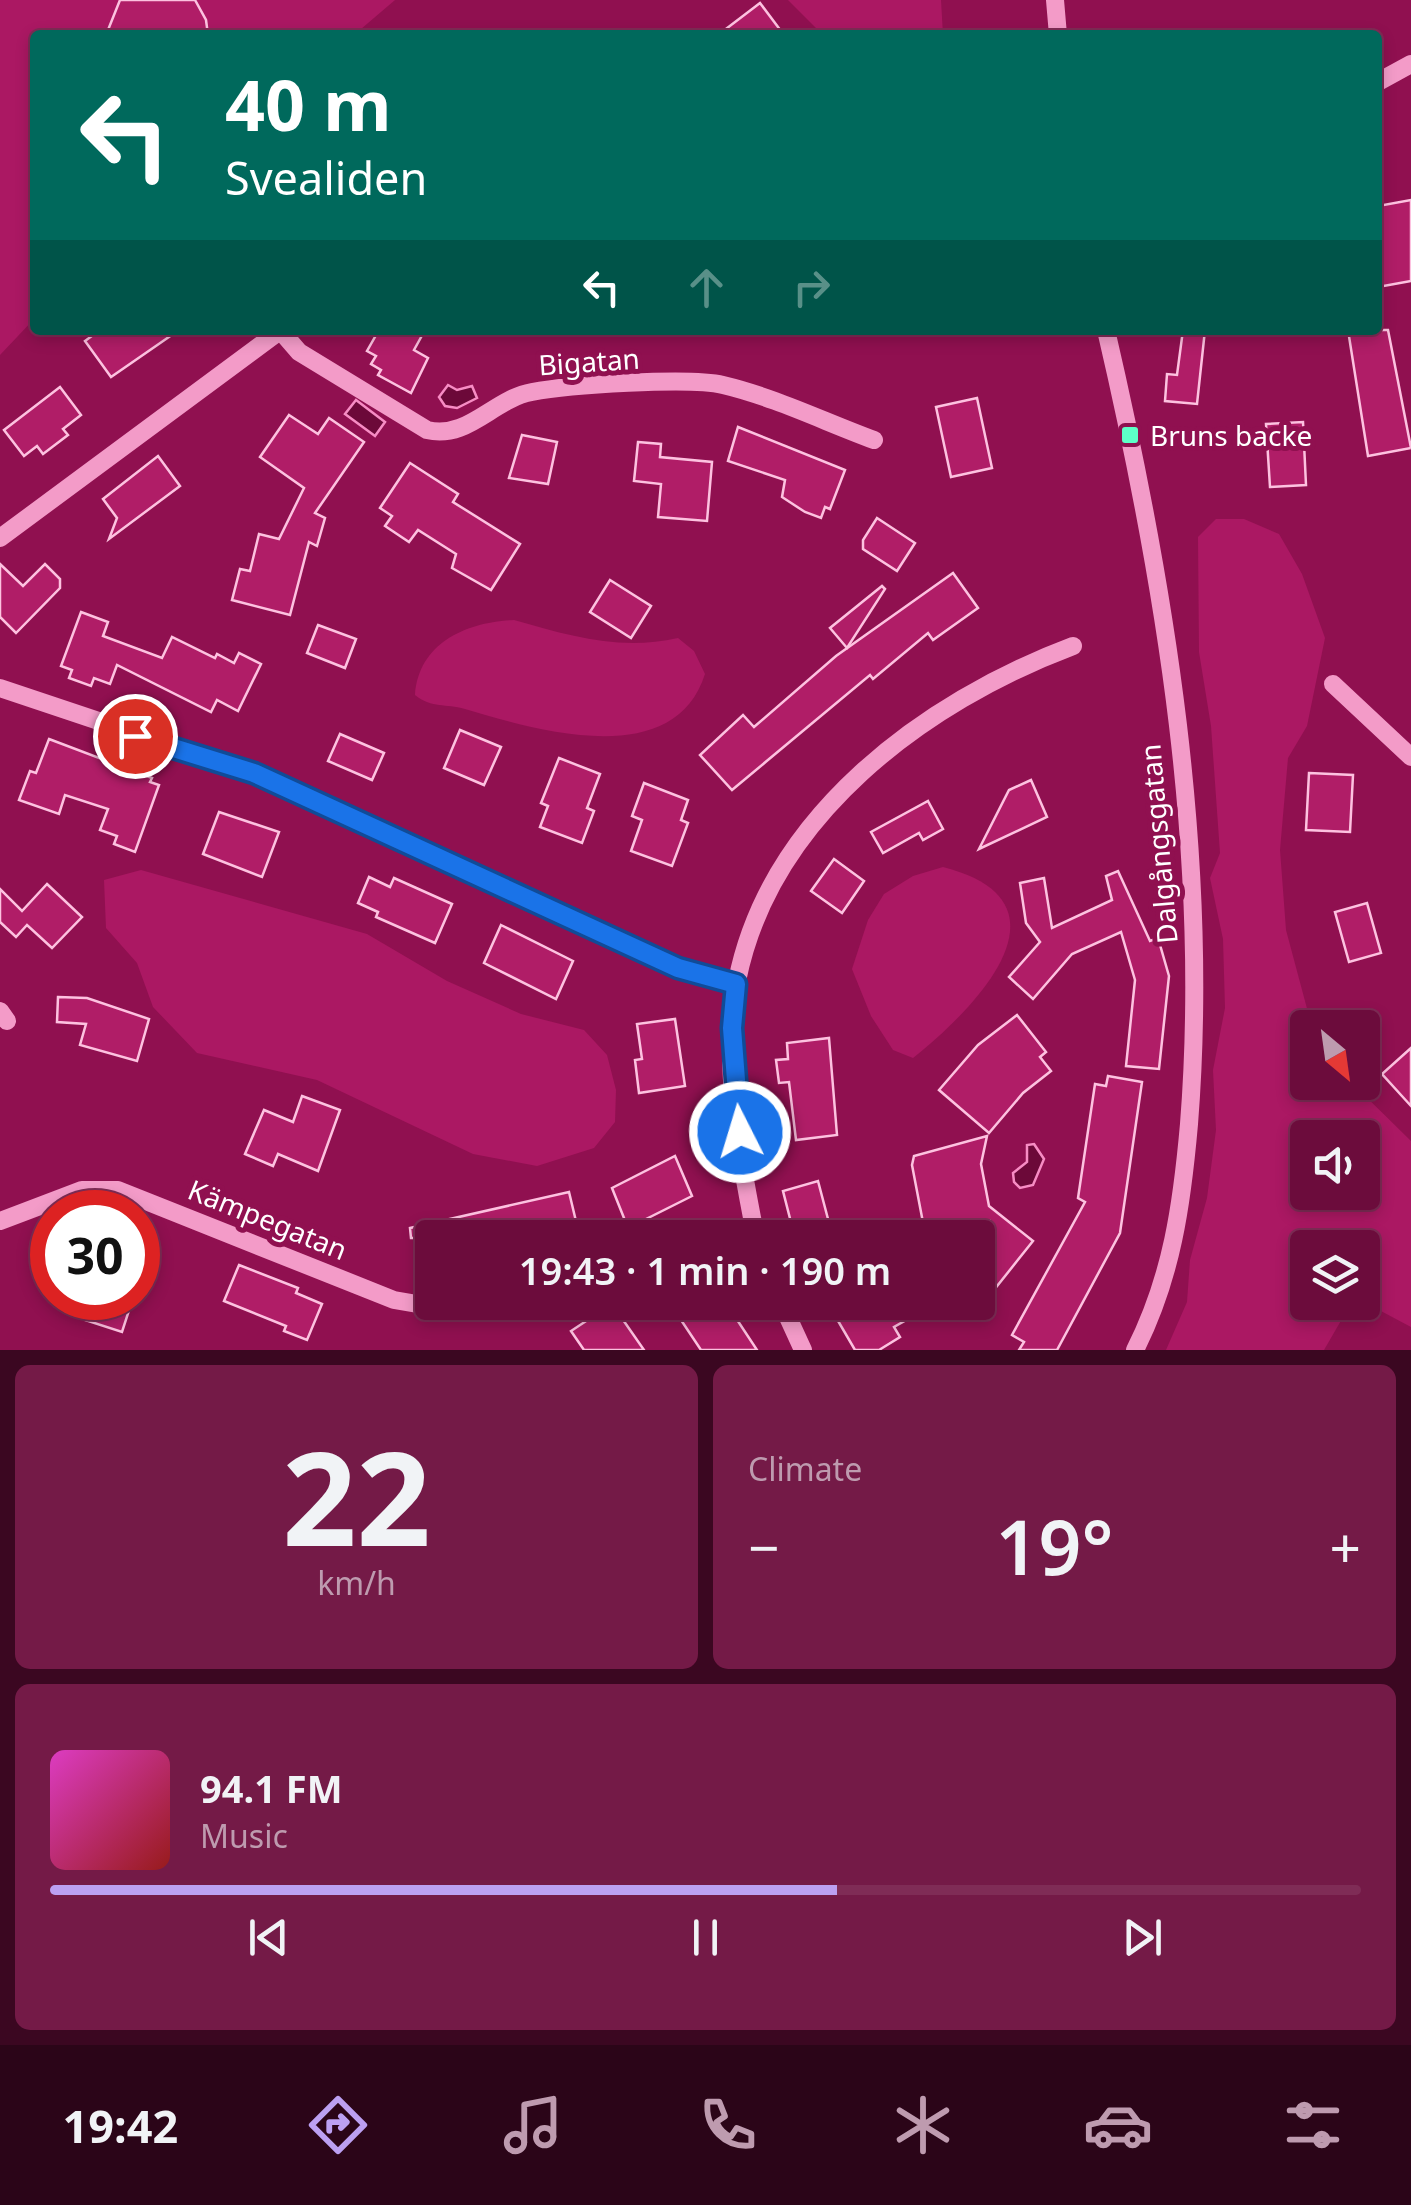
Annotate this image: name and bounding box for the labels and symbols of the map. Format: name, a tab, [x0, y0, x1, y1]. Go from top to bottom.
street label: Bigatan	[537, 339, 641, 383]
place label: Bruns backe	[1150, 416, 1312, 454]
marker: Bruns backe	[1119, 424, 1141, 446]
pin	[93, 694, 178, 779]
street label: Dalgångsgatan	[1130, 743, 1186, 945]
north arrow	[1290, 1010, 1380, 1100]
position arrow	[688, 1080, 792, 1184]
street label: Kämpegatan	[183, 1170, 353, 1268]
speed limit sign: 30	[30, 1190, 160, 1320]

